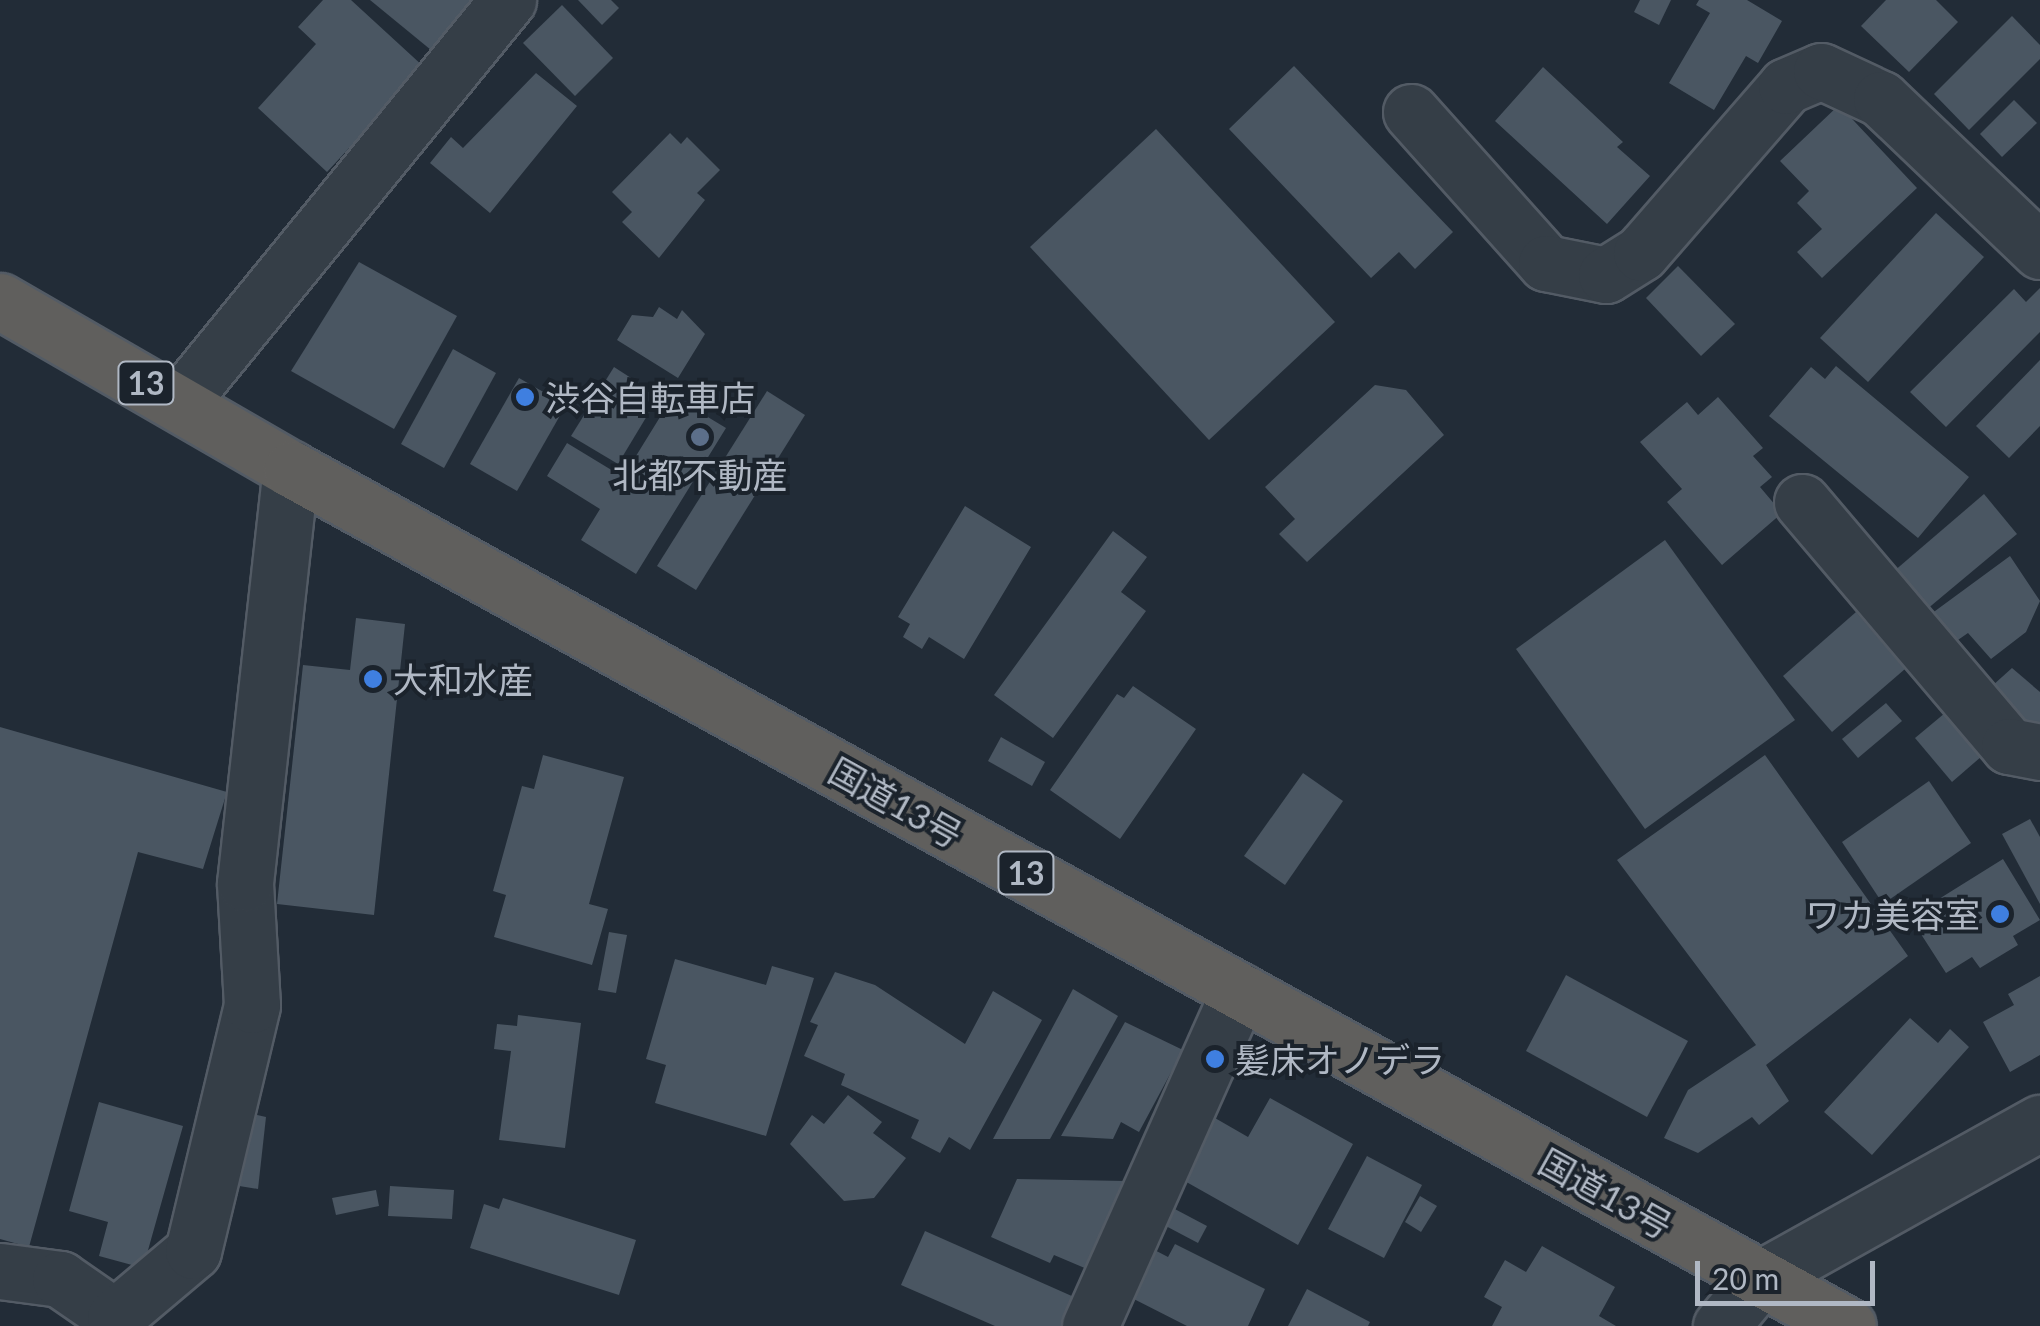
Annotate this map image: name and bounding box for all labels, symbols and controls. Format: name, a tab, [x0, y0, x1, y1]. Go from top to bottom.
road number: 13	[116, 356, 176, 410]
place label: 渋谷自転車店	[545, 376, 755, 418]
marker: 渋谷自転車店	[514, 386, 536, 408]
marker: 北都不動産	[689, 426, 711, 448]
place label: 北都不動産	[613, 453, 787, 495]
place label: 大和水産	[393, 658, 533, 700]
marker: 大和水産	[362, 668, 384, 690]
street label: 国道13号	[822, 748, 970, 856]
road number: 13	[996, 846, 1056, 900]
place label: ワカ美容室	[1805, 893, 1980, 935]
marker: ワカ美容室	[1989, 903, 2011, 925]
place label: 髪床オノデラ	[1235, 1038, 1445, 1080]
marker: 髪床オノデラ	[1204, 1048, 1226, 1070]
street label: 国道13号	[1532, 1139, 1680, 1247]
scale bar	[1700, 1241, 1880, 1303]
text: 20 m	[1712, 1260, 1779, 1296]

